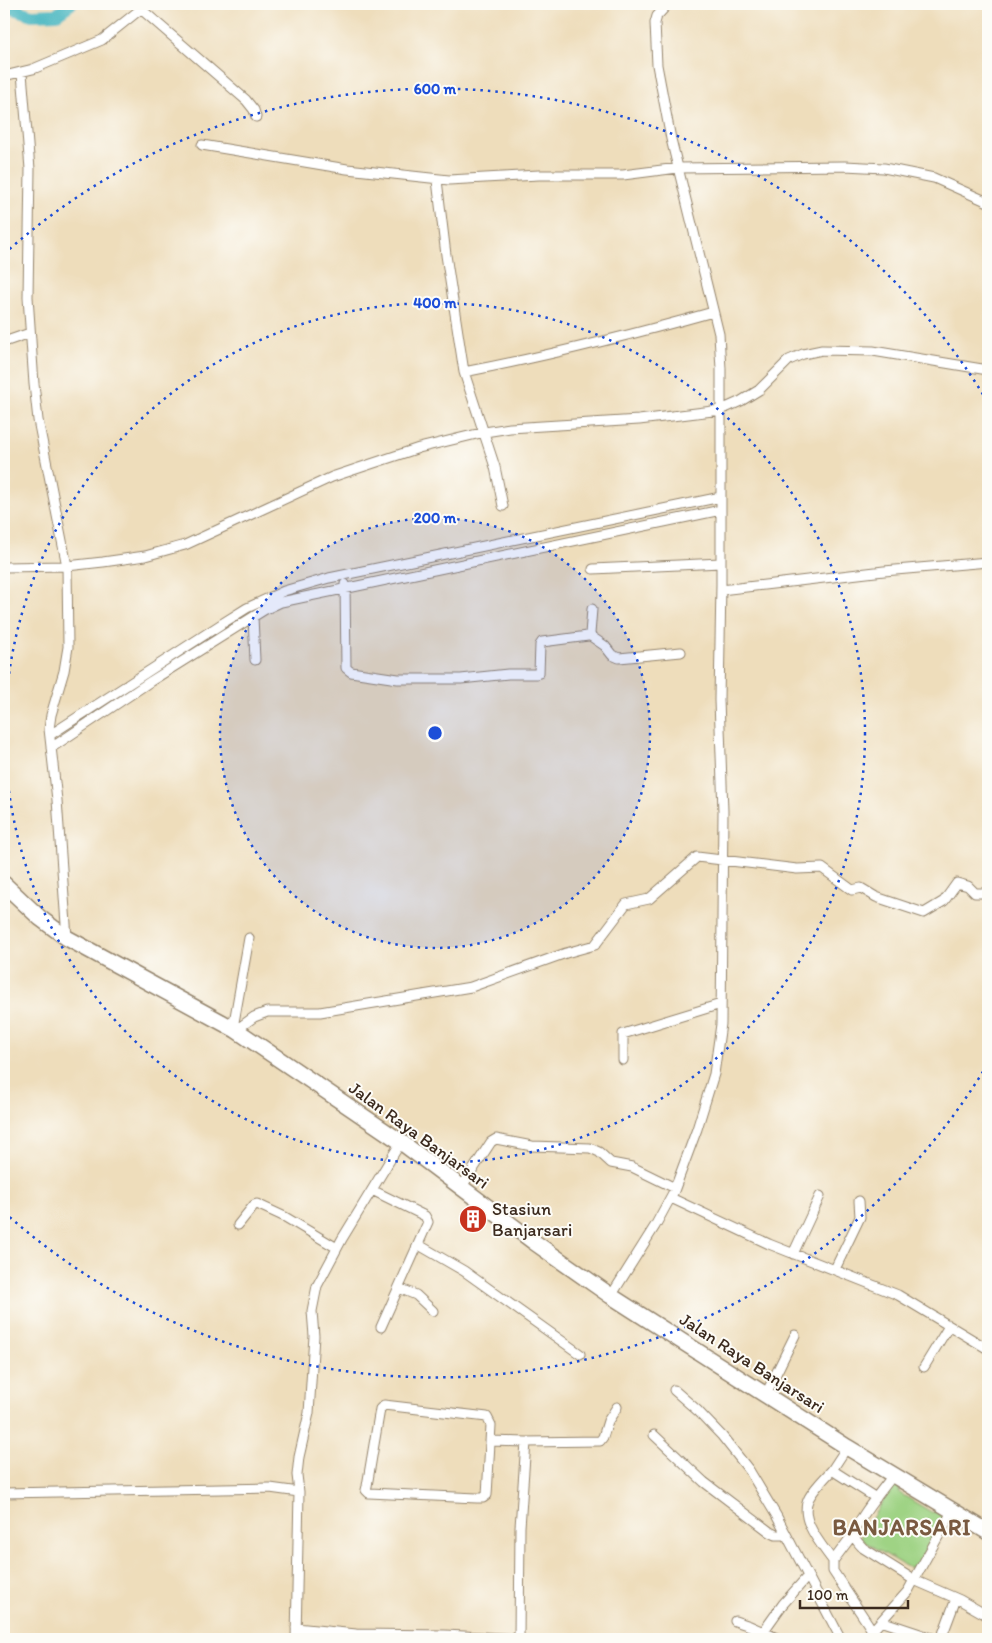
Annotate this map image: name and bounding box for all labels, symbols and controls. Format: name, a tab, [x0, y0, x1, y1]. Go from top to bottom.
text: 600 m	[414, 80, 457, 98]
text: 400 m	[413, 294, 457, 312]
text: 200 m	[414, 509, 457, 527]
centre of rings	[426, 724, 444, 742]
street label: Jalan Raya Banjarsari	[344, 1077, 494, 1193]
place label: Stasiun Banjarsari	[492, 1198, 572, 1241]
building icon: Stasiun Banjarsari	[458, 1204, 488, 1234]
street label: Jalan Raya Banjarsari	[675, 1308, 829, 1418]
district label: BANJARSARI	[833, 1514, 971, 1541]
scale bar	[800, 1578, 907, 1610]
text: 100 m	[807, 1586, 849, 1604]

